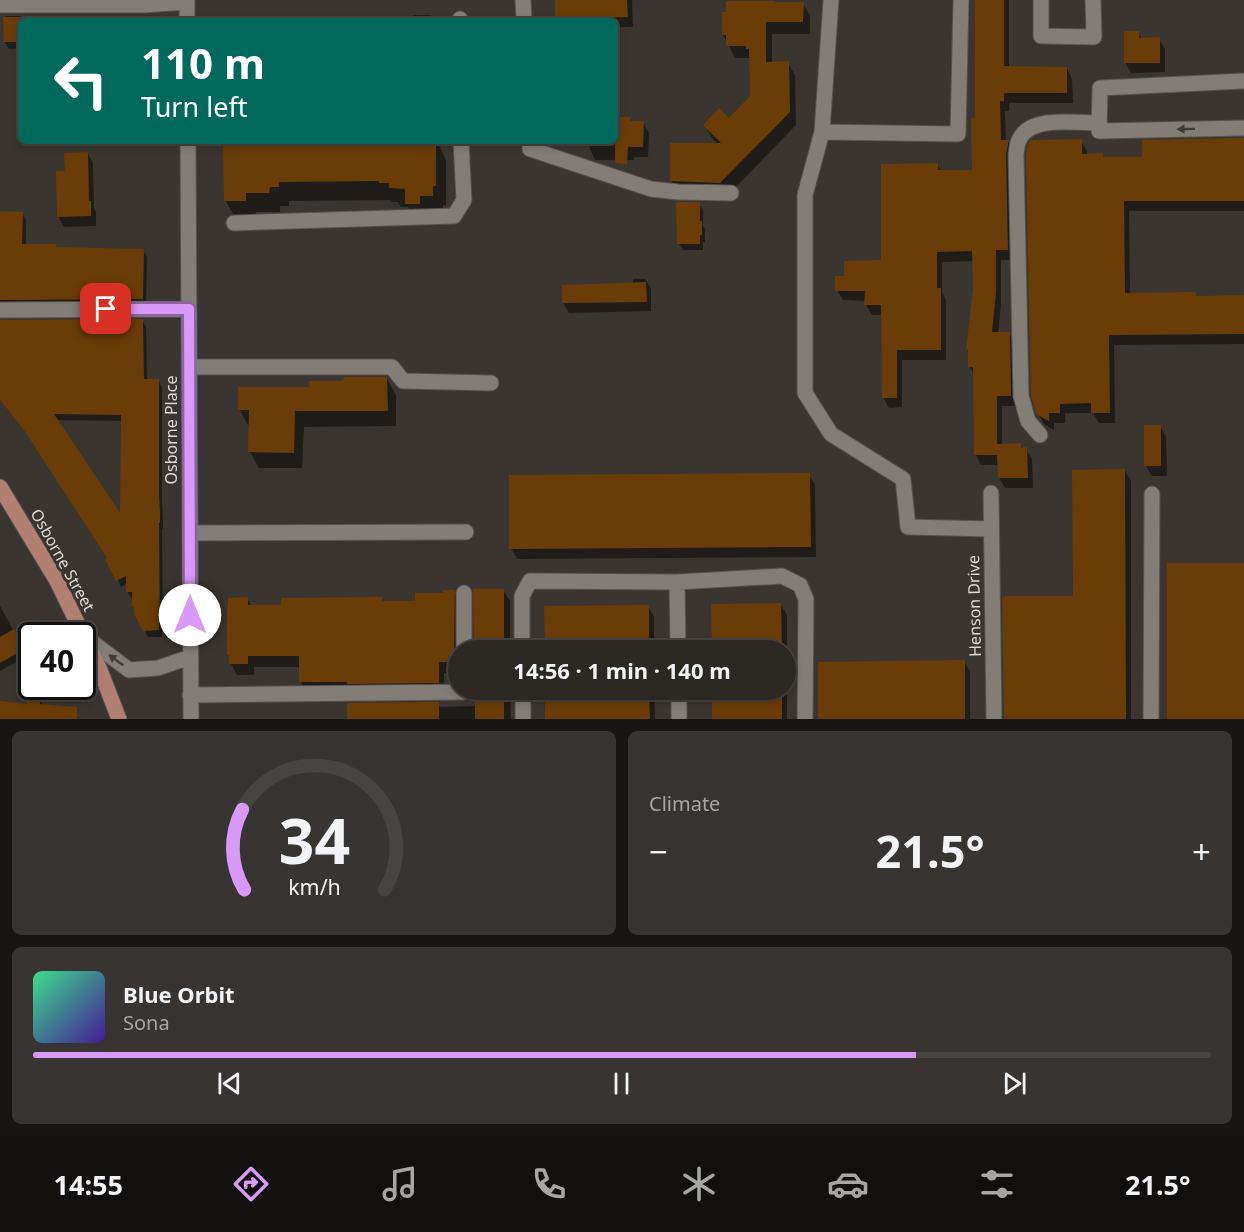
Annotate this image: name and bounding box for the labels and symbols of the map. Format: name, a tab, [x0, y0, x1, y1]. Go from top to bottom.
one-way arrow	[1176, 124, 1195, 134]
pin	[80, 283, 131, 334]
street label: Osborne Place	[160, 376, 182, 484]
street label: Osborne Street	[26, 505, 100, 615]
street label: Henson Drive	[962, 555, 986, 657]
position arrow	[158, 583, 222, 647]
speed limit sign: 40	[18, 622, 96, 700]
one-way arrow	[108, 654, 124, 666]

